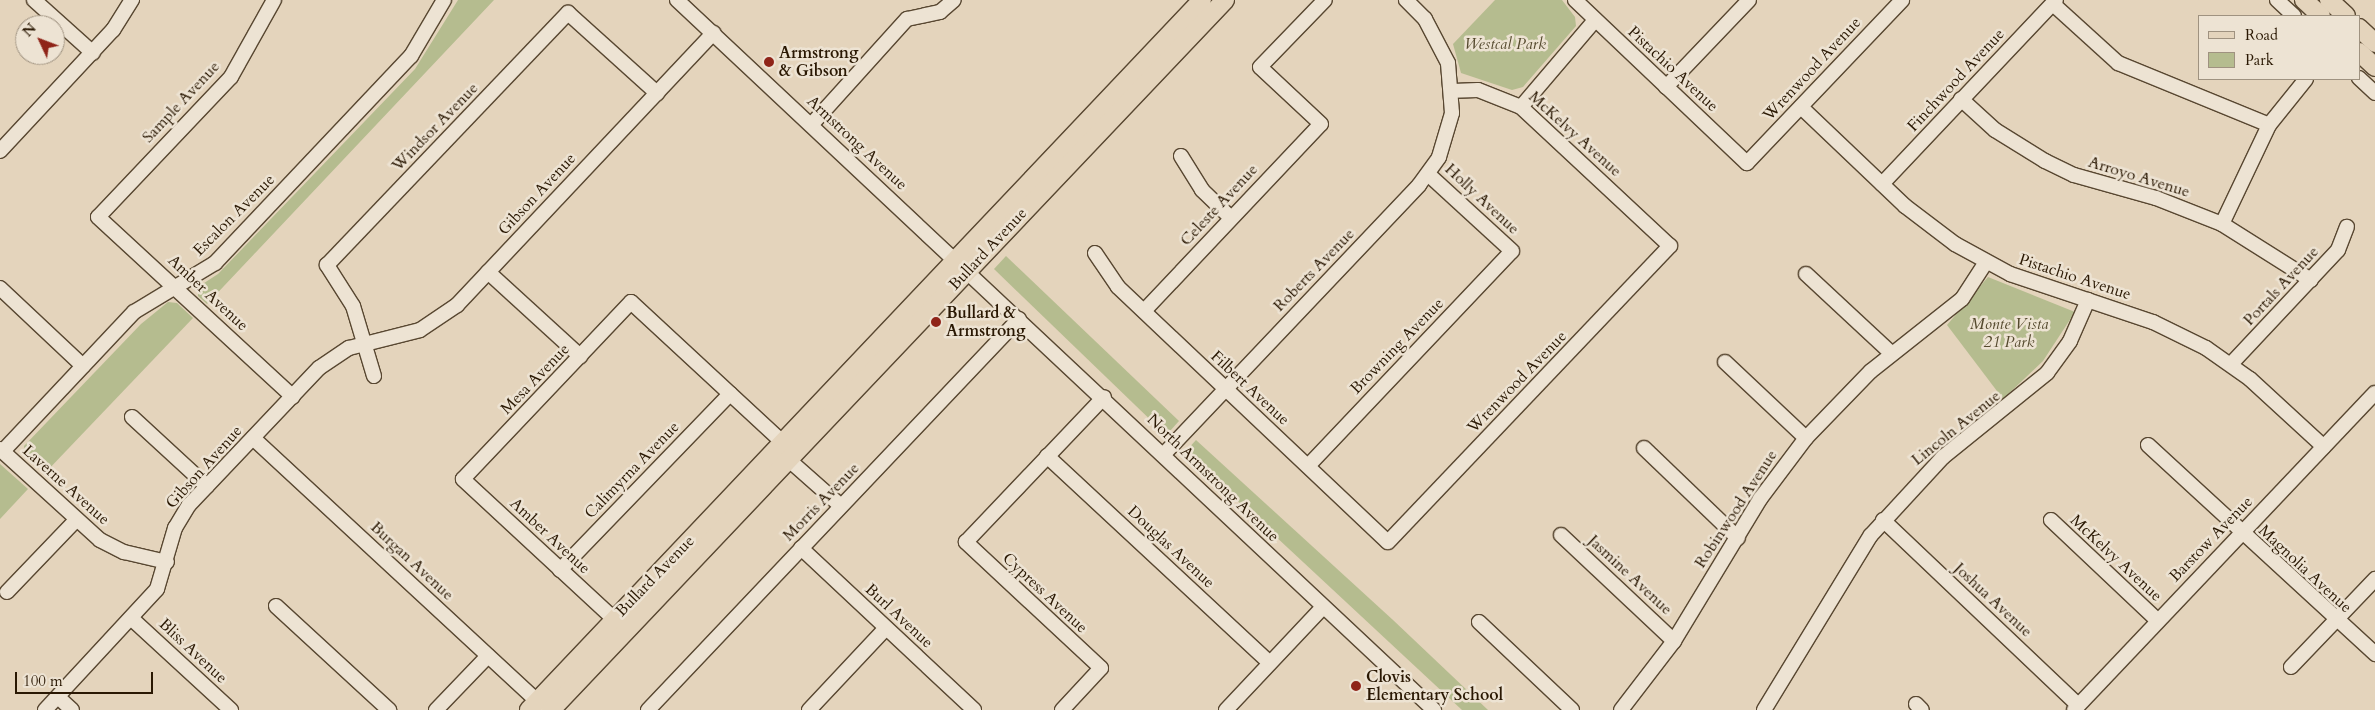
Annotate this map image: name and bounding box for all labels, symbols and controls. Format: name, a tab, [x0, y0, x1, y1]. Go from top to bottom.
street label: Wrenwood Avenue	[1759, 13, 1865, 125]
north arrow	[15, 15, 65, 65]
legend	[2198, 15, 2360, 80]
text: N	[18, 19, 40, 41]
street label: Pistachio Avenue	[1624, 22, 1722, 116]
street label: Finchwood Avenue	[1903, 25, 2009, 135]
text: Road	[2245, 25, 2278, 45]
park label: Westcal Park	[1464, 34, 1546, 54]
place label: Armstrong & Gibson	[779, 43, 858, 81]
text: Park	[2245, 50, 2274, 70]
marker: Armstrong & Gibson	[763, 56, 775, 68]
street label: Sample Avenue	[138, 57, 224, 147]
street label: Windsor Avenue	[388, 79, 482, 175]
street label: McKelvy Avenue	[1525, 87, 1625, 181]
street label: Armstrong Avenue	[803, 92, 911, 194]
street label: Gibson Avenue	[494, 149, 580, 239]
street label: Arroyo Avenue	[2086, 152, 2192, 202]
street label: Celeste Avenue	[1176, 160, 1262, 250]
street label: Holly Avenue	[1441, 160, 1523, 238]
street label: Escalon Avenue	[189, 170, 279, 260]
street label: Bullard Avenue	[945, 204, 1031, 294]
street label: Roberts Avenue	[1270, 224, 1358, 316]
street label: Portals Avenue	[2239, 242, 2323, 330]
street label: Pistachio Avenue	[2017, 250, 2133, 304]
street label: Amber Avenue	[164, 251, 252, 335]
street label: Browning Avenue	[1346, 294, 1448, 398]
place label: Bullard & Armstrong	[946, 303, 1025, 341]
park label: Monte Vista 21 Park	[1970, 314, 2048, 352]
marker: Bullard & Armstrong	[930, 316, 942, 328]
street label: Wrenwood Avenue	[1463, 327, 1571, 437]
street label: Mesa Avenue	[497, 340, 573, 418]
street label: Filbert Avenue	[1207, 347, 1293, 429]
street label: Lincoln Avenue	[1908, 386, 2004, 470]
street label: North Armstrong Avenue	[1143, 410, 1283, 546]
street label: Calimyrna Avenue	[581, 417, 683, 523]
street label: Gibson Avenue	[162, 422, 246, 512]
street label: Laverne Avenue	[19, 441, 113, 529]
street label: Robinwood Avenue	[1691, 446, 1781, 572]
street label: Morris Avenue	[779, 459, 863, 545]
street label: Barstow Avenue	[2165, 492, 2257, 586]
street label: Amber Avenue	[506, 494, 594, 578]
street label: Douglas Avenue	[1124, 502, 1218, 592]
street label: McKelvy Avenue	[2066, 511, 2166, 605]
street label: Burgan Avenue	[366, 518, 458, 604]
street label: Magnolia Avenue	[2254, 521, 2356, 617]
street label: Bullard Avenue	[612, 531, 698, 621]
street label: Jasmine Avenue	[1584, 531, 1676, 619]
street label: Cypress Avenue	[999, 549, 1091, 637]
street label: Joshua Avenue	[1950, 559, 2036, 641]
street label: Burl Avenue	[861, 580, 937, 652]
street label: Bliss Avenue	[155, 615, 231, 687]
scale bar	[18, 662, 155, 694]
place label: Clovis Elementary School	[1366, 667, 1503, 705]
text: 100 m	[23, 671, 63, 691]
marker: Clovis Elementary School	[1350, 680, 1362, 692]

